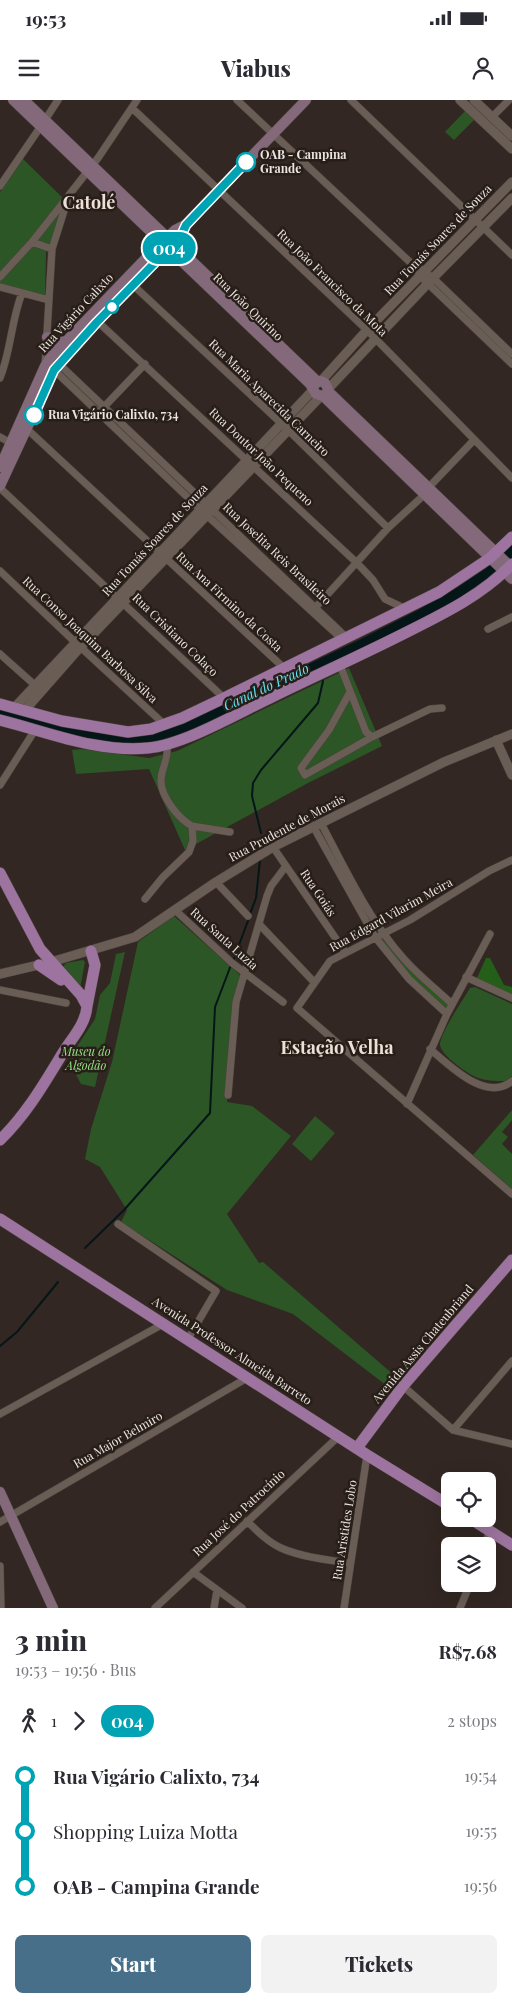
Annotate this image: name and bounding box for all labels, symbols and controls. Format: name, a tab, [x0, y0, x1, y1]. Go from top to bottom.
text: 19:53	[25, 5, 66, 31]
text: Viabus	[221, 53, 291, 83]
icon: menu	[15, 54, 43, 82]
icon: person	[469, 54, 497, 82]
place label: OAB - Campina Grande	[260, 146, 347, 176]
marker: OAB - Campina Grande	[236, 152, 256, 172]
street label: Rua Tomás Soares de Souza	[380, 180, 494, 298]
district label: Catolé	[63, 190, 115, 214]
street label: Rua João Francisco da Mota	[274, 225, 391, 339]
line badge: 004	[140, 232, 198, 264]
text: 004	[153, 236, 185, 260]
street label: Rua Vigário Calixto	[34, 269, 116, 355]
street label: Rua João Quirino	[210, 269, 287, 344]
unlabelled marker	[105, 300, 119, 314]
street label: Rua Maria Aparecida Carneiro	[206, 335, 334, 460]
street label: Rua Doutor João Pequeno	[206, 404, 318, 509]
marker: Rua Vigário Calixto, 734	[24, 405, 44, 425]
place label: Rua Vigário Calixto, 734	[48, 406, 179, 422]
street label: Rua Tomás Soares de Souza	[98, 480, 211, 599]
street label: Rua Joselita Reis Brasileiro	[220, 499, 336, 608]
street label: Rua Ana Firmino da Costa	[173, 548, 286, 655]
street label: Rua Conso Joaquim Barbosa Silva	[20, 572, 162, 706]
street label: Rua Cristiano Colaço	[129, 589, 222, 680]
water label: Canal do Prado	[220, 658, 312, 715]
street label: Rua Prudente de Morais	[226, 790, 347, 865]
street label: Rua Goiás	[297, 866, 340, 919]
street label: Rua Edgard Vilarim Meira	[326, 874, 455, 955]
street label: Rua Santa Luzia	[188, 904, 262, 973]
district label: Estação Velha	[280, 1035, 394, 1059]
park label: Museu do Algodão	[60, 1043, 111, 1073]
street label: Avenida Assis Chateubriand	[367, 1281, 477, 1407]
street label: Avenida Professor Almeida Barreto	[149, 1292, 316, 1408]
street label: Rua Major Belmiro	[70, 1407, 165, 1471]
street label: Rua José do Patrocínio	[189, 1465, 288, 1559]
map controls	[441, 1472, 496, 1592]
button: locate	[441, 1472, 496, 1527]
street label: Rua Aristides Lobo	[328, 1478, 360, 1581]
button: layers	[441, 1537, 496, 1592]
text: 3 min	[15, 1621, 87, 1658]
text: R$7.68	[439, 1638, 497, 1664]
text: 19:53 – 19:56 · Bus	[15, 1659, 136, 1680]
icon: walk	[15, 1707, 43, 1735]
icon: forward	[65, 1707, 93, 1735]
text: 004	[111, 1709, 144, 1733]
text: 1	[51, 1710, 57, 1731]
text: 2 stops	[447, 1710, 497, 1731]
text: Rua Vigário Calixto, 734	[53, 1763, 260, 1789]
text: 19:54	[464, 1765, 497, 1786]
text: Shopping Luiza Motta	[53, 1818, 238, 1844]
text: 19:55	[465, 1820, 497, 1841]
text: OAB - Campina Grande	[53, 1873, 260, 1899]
text: 19:56	[464, 1875, 497, 1896]
button: Start	[15, 1935, 251, 1993]
button: Tickets	[261, 1935, 497, 1993]

